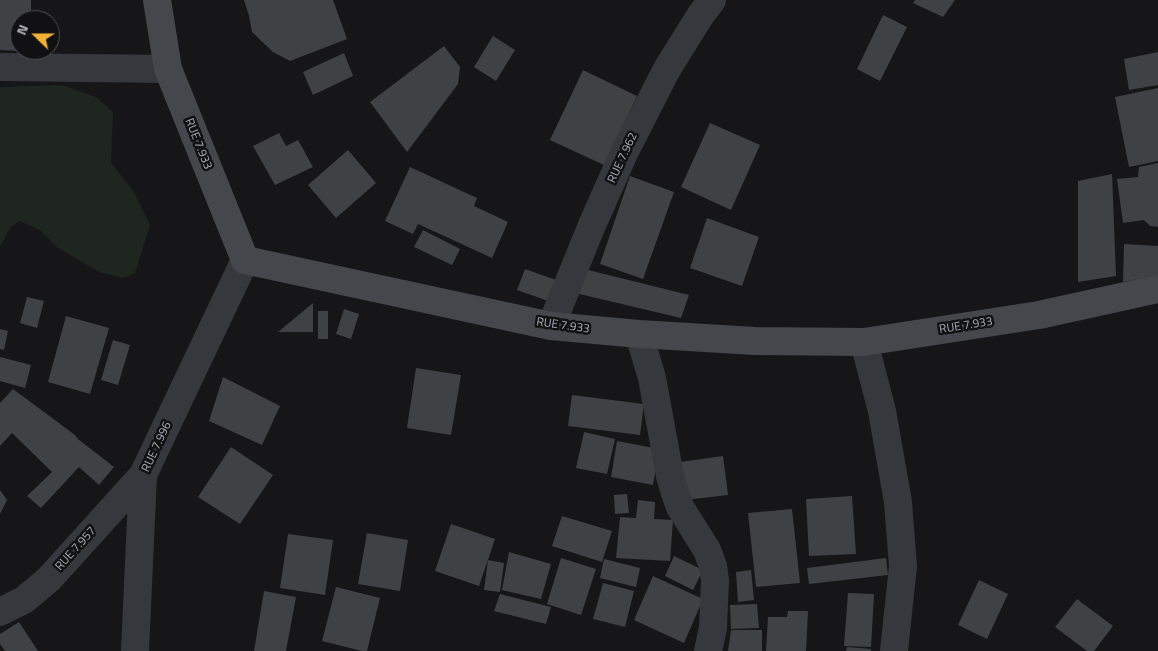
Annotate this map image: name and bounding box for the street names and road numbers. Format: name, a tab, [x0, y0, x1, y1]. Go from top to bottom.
street label: RUE 7.933	[181, 116, 215, 172]
street label: RUE 7.962	[605, 131, 641, 185]
street label: RUE 7.933	[535, 315, 591, 337]
street label: RUE 7.933	[938, 315, 994, 337]
street label: RUE 7.996	[139, 420, 175, 474]
street label: RUE 7.957	[53, 524, 99, 574]

